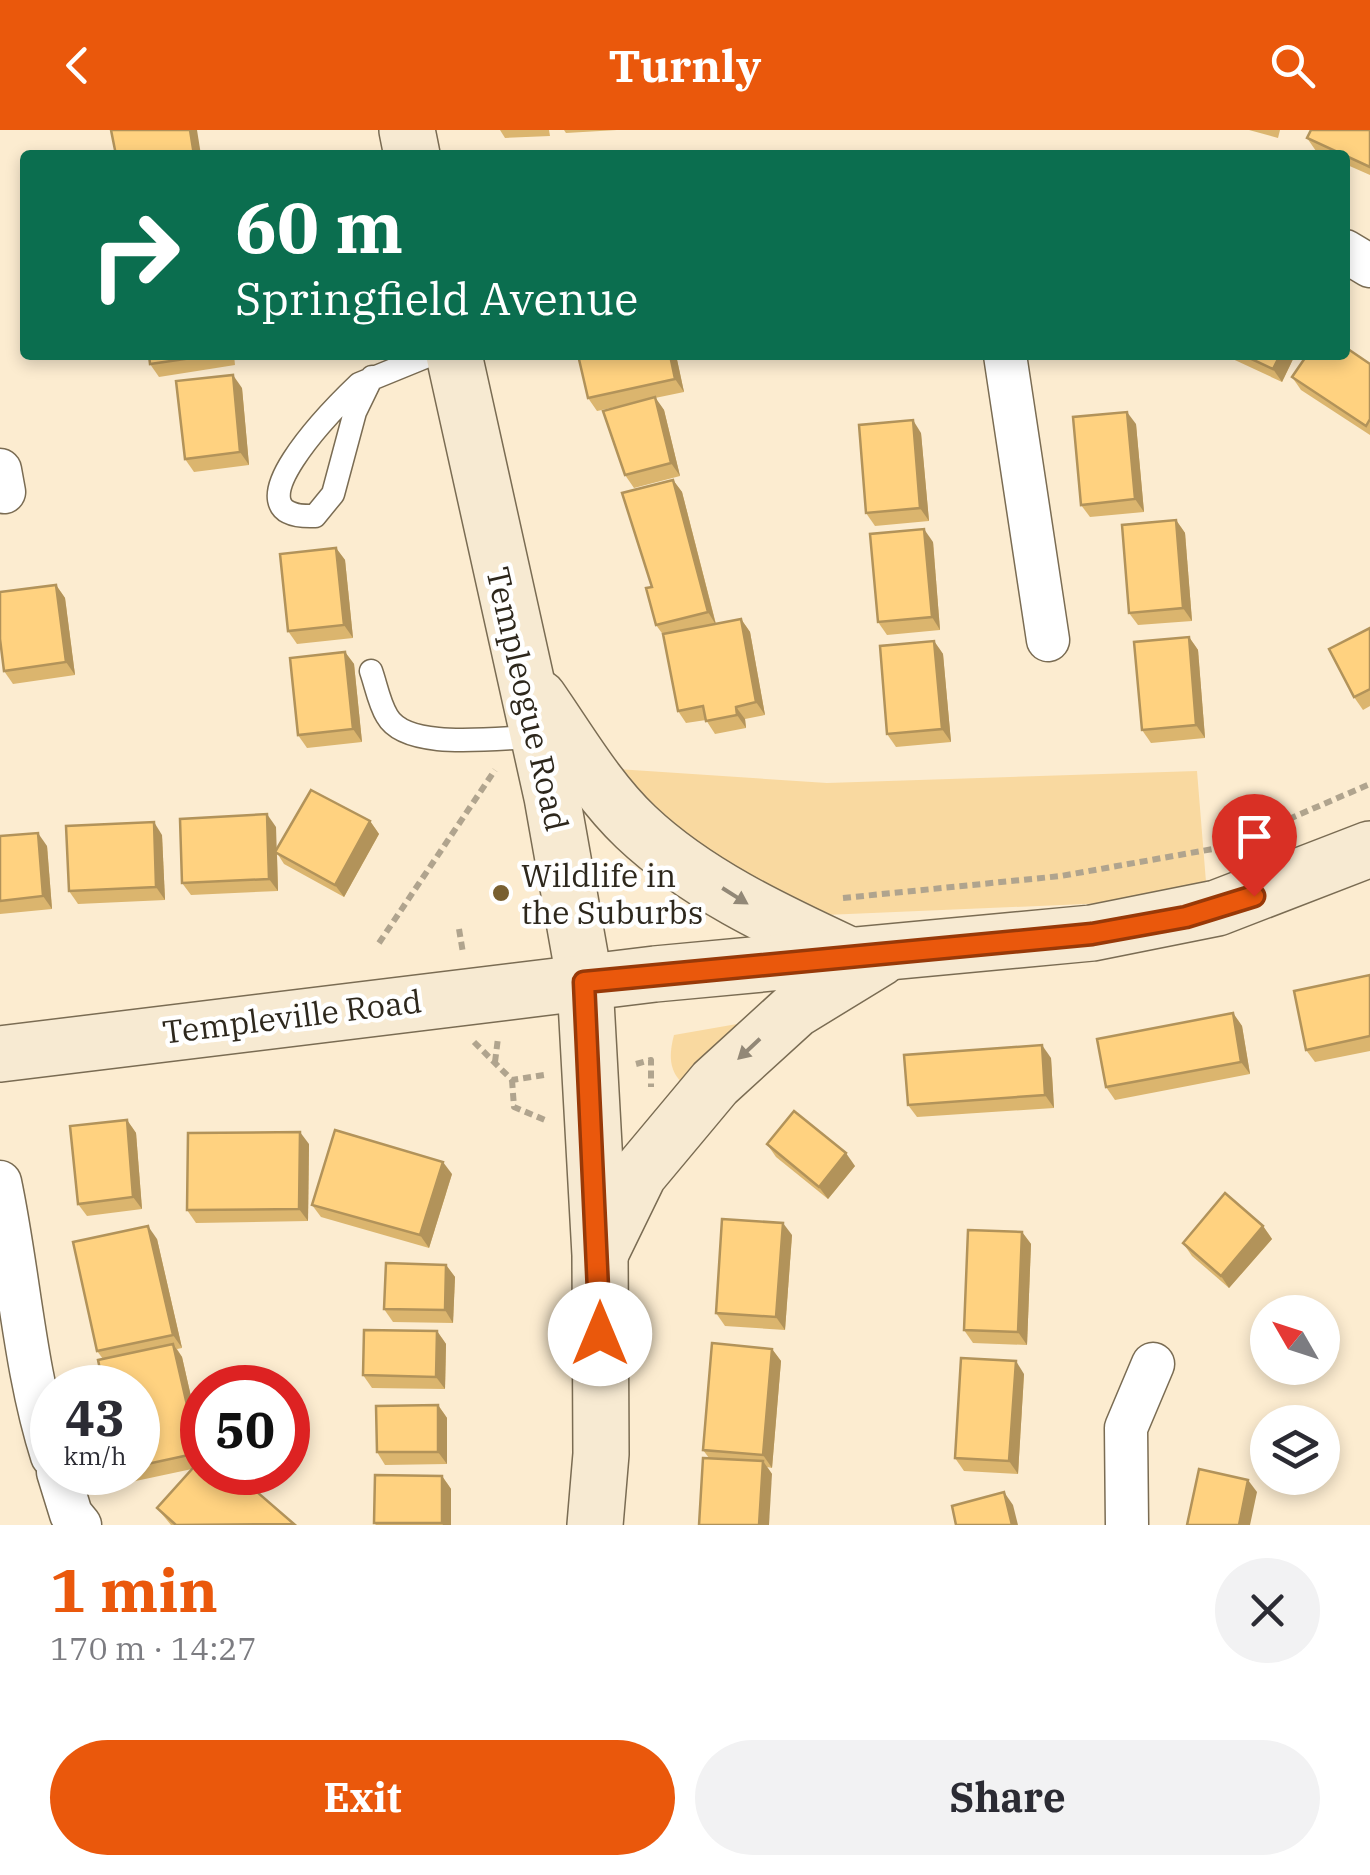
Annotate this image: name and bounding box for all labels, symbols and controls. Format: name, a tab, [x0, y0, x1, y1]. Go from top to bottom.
text: Turnly	[609, 36, 761, 94]
icon: back	[50, 38, 105, 93]
icon: search	[1265, 38, 1320, 93]
text: 60 m	[235, 181, 403, 272]
icon: right	[70, 190, 200, 320]
text: Springfield Avenue	[235, 269, 638, 327]
street label: Templeogue Road	[477, 563, 579, 835]
pin	[1212, 794, 1297, 897]
icon: arrive	[1227, 809, 1282, 864]
place label: Wildlife in the Suburbs	[521, 854, 703, 933]
marker: Wildlife in the Suburbs	[490, 882, 512, 904]
one-way arrow	[721, 887, 749, 904]
street label: Templeville Road	[160, 979, 424, 1053]
one-way arrow	[737, 1037, 761, 1060]
position arrow	[548, 1282, 652, 1386]
north arrow	[1250, 1295, 1340, 1385]
map controls	[1250, 1295, 1340, 1495]
speed limit sign: 50	[180, 1365, 310, 1495]
text: 43	[65, 1385, 125, 1450]
button: layers	[1250, 1405, 1340, 1495]
text: km/h	[63, 1439, 127, 1472]
text: 1 min	[50, 1550, 218, 1629]
button: close	[1215, 1558, 1320, 1663]
text: 170 m · 14:27	[50, 1627, 257, 1669]
button: Exit	[50, 1740, 675, 1855]
button: Share	[695, 1740, 1320, 1855]

